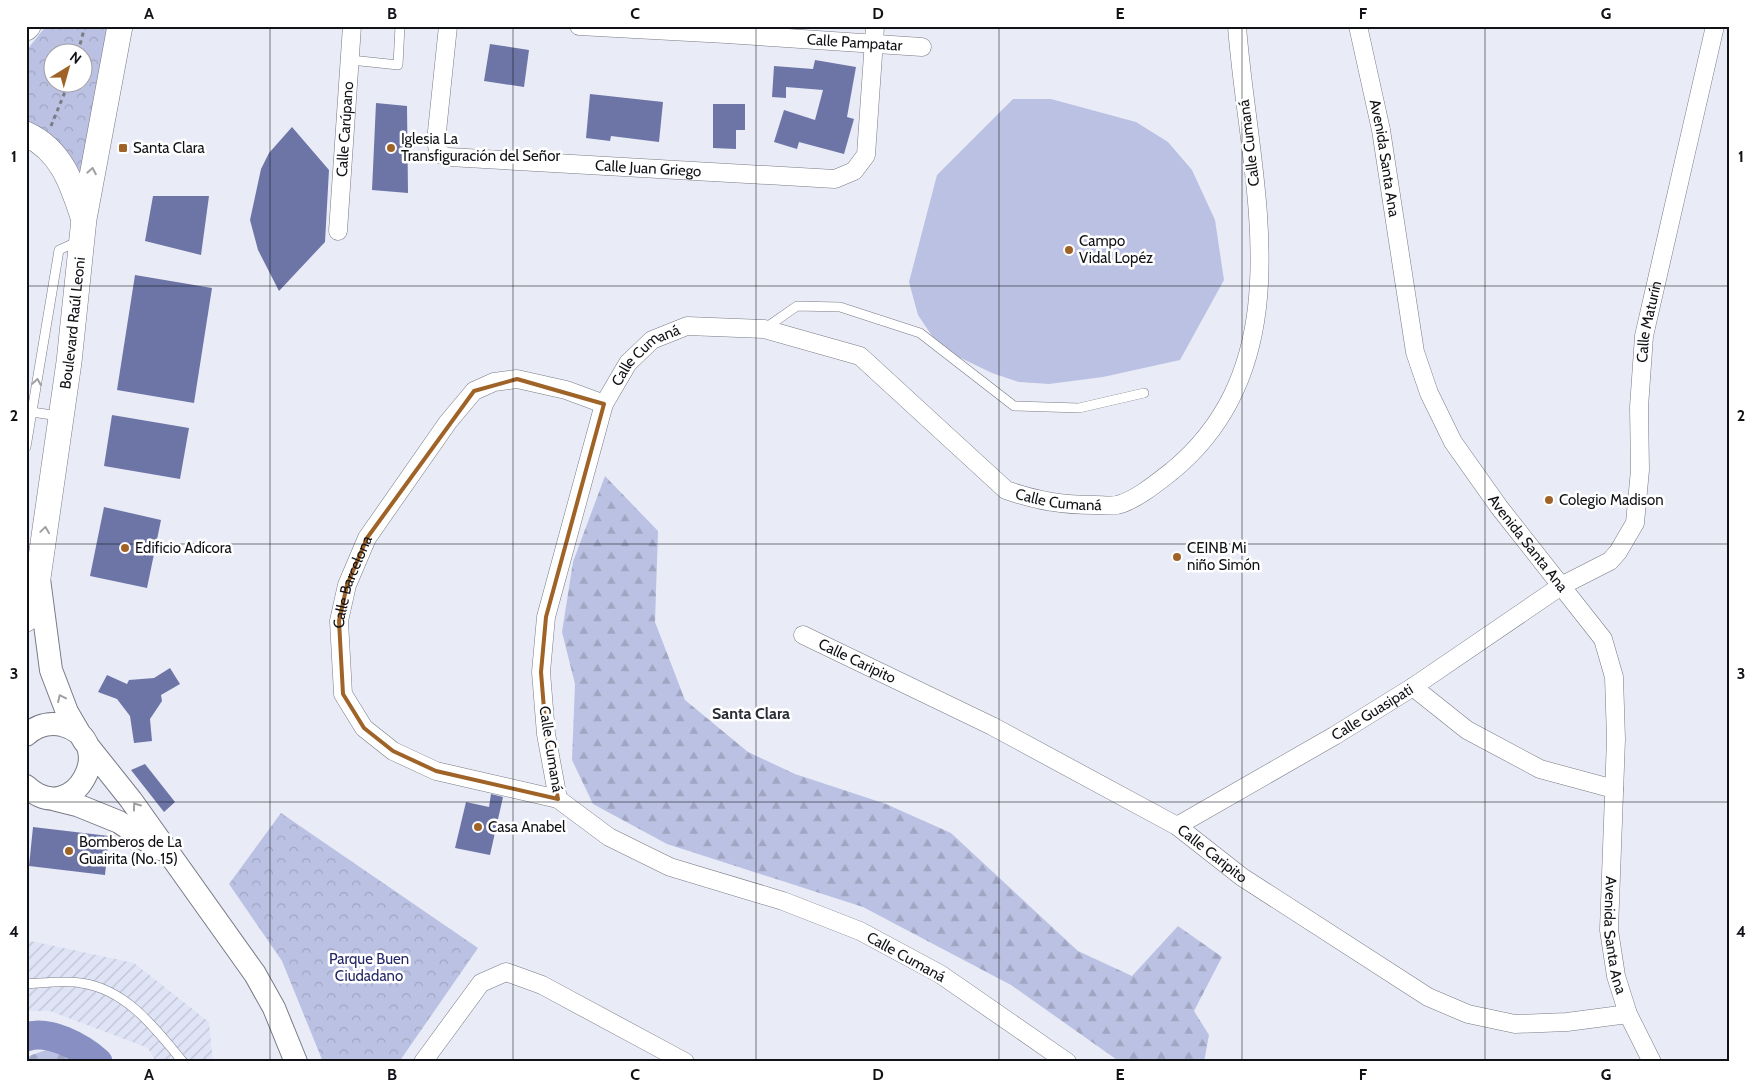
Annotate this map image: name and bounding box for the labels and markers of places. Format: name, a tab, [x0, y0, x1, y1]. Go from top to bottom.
place label: Iglesia La Transfiguración del Señor	[401, 130, 560, 165]
place label: Santa Clara	[133, 139, 205, 157]
marker: Santa Clara	[117, 142, 129, 154]
marker: Iglesia La Transfiguración del Señor	[385, 142, 397, 154]
place label: Campo Vidal Lopéz	[1079, 232, 1153, 267]
marker: Campo Vidal Lopéz	[1063, 244, 1075, 256]
place label: Colegio Madison	[1559, 491, 1664, 509]
marker: Colegio Madison	[1543, 494, 1555, 506]
place label: Edificio Adícora	[135, 539, 233, 557]
place label: CEINB Mi niño Simón	[1187, 539, 1260, 574]
marker: Edificio Adícora	[119, 542, 131, 554]
marker: CEINB Mi niño Simón	[1171, 551, 1183, 563]
place label: Casa Anabel	[488, 818, 566, 836]
marker: Casa Anabel	[472, 821, 484, 833]
place label: Bomberos de La Guairita (No. 15)	[79, 833, 183, 868]
marker: Bomberos de La Guairita (No. 15)	[63, 845, 75, 857]

